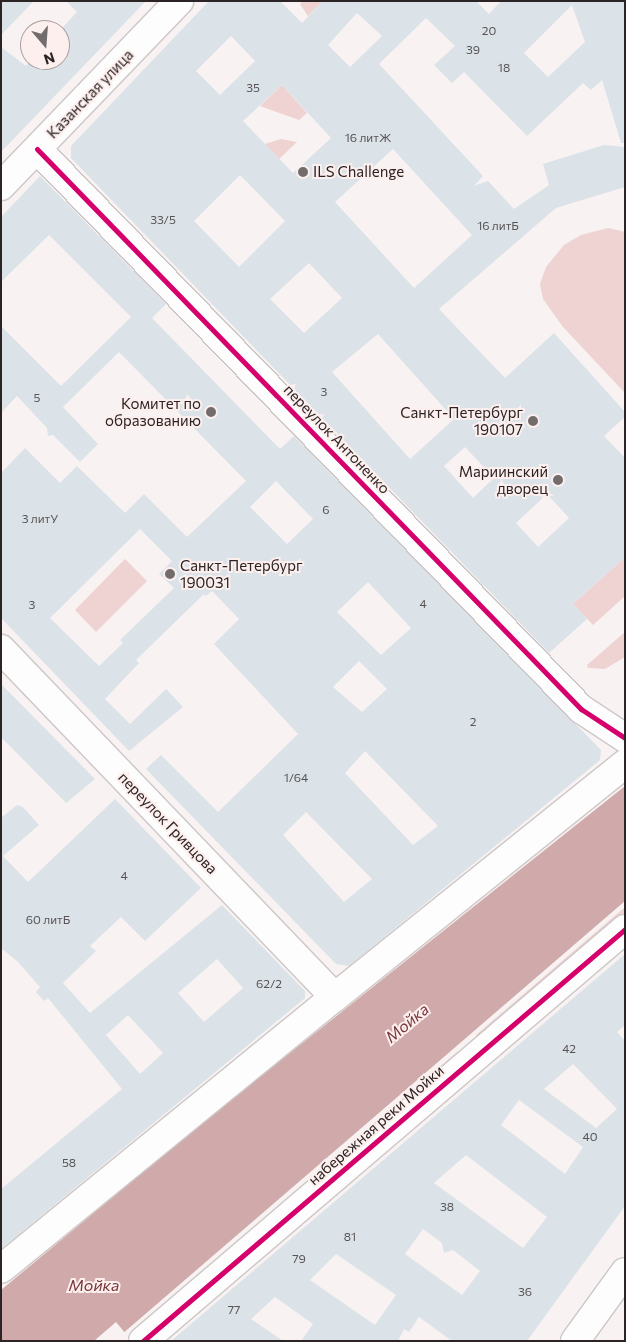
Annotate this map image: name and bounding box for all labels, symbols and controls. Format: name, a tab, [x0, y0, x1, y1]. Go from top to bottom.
north arrow	[20, 20, 70, 70]
house number: 20	[482, 24, 496, 38]
house number: 39	[466, 43, 480, 57]
street label: Казанская улица	[43, 46, 137, 142]
text: N	[42, 49, 57, 68]
house number: 18	[498, 61, 510, 75]
house number: 35	[246, 81, 260, 95]
house number: 16 литЖ	[345, 131, 391, 145]
place label: ILS Challenge	[313, 163, 404, 181]
marker: ILS Challenge	[297, 166, 309, 178]
house number: 33/5	[150, 213, 176, 227]
house number: 16 литБ	[477, 219, 519, 233]
street label: переулок Антоненко	[280, 381, 394, 497]
house number: 3	[321, 385, 327, 399]
house number: 5	[34, 391, 40, 405]
place label: Комитет по образованию	[105, 394, 201, 429]
place label: Санкт-Петербург 190107	[400, 403, 523, 438]
marker: Комитет по образованию	[205, 406, 217, 418]
marker: Санкт-Петербург 190107	[527, 415, 539, 427]
place label: Мариинский дворец	[459, 462, 548, 497]
marker: Мариинский дворец	[552, 474, 564, 486]
house number: 6	[322, 503, 330, 517]
house number: 3 литУ	[22, 512, 58, 526]
place label: Санкт-Петербург 190031	[180, 556, 303, 591]
marker: Санкт-Петербург 190031	[164, 568, 176, 580]
house number: 4	[419, 597, 427, 611]
house number: 3	[29, 598, 35, 612]
house number: 2	[470, 715, 476, 729]
street label: переулок Гривцова	[115, 768, 221, 878]
house number: 1/64	[284, 771, 308, 785]
house number: 4	[120, 869, 128, 883]
house number: 60 литБ	[26, 913, 70, 927]
house number: 62/2	[256, 977, 282, 991]
water label: Мойка	[381, 999, 433, 1047]
house number: 42	[562, 1042, 576, 1056]
street label: набережная реки Мойки	[305, 1061, 447, 1189]
house number: 40	[582, 1130, 598, 1144]
house number: 58	[62, 1156, 76, 1170]
house number: 38	[440, 1200, 454, 1214]
house number: 81	[344, 1230, 356, 1244]
house number: 79	[292, 1252, 306, 1266]
water label: Мойка	[69, 1275, 119, 1295]
house number: 36	[518, 1285, 532, 1299]
house number: 77	[228, 1303, 240, 1317]

